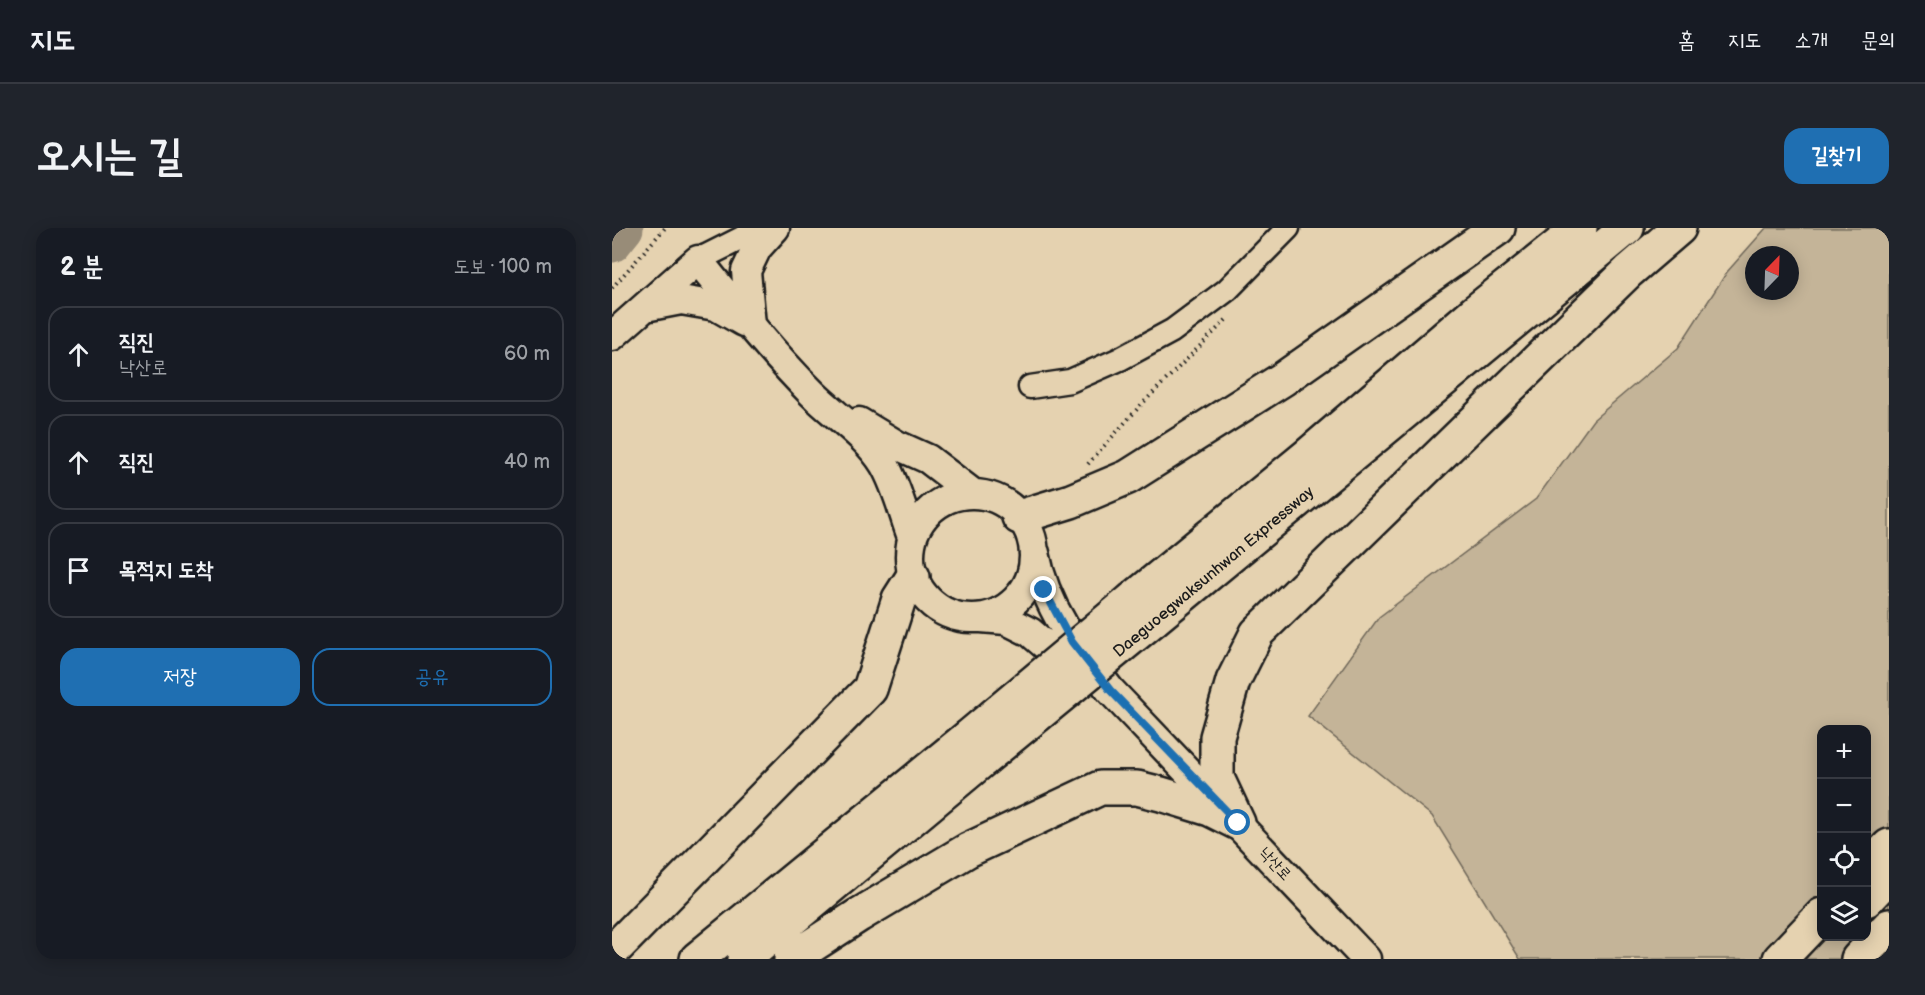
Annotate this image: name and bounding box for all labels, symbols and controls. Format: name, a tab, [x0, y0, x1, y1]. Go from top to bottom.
text: 지도	[30, 24, 75, 57]
text: 홈	[1678, 28, 1695, 53]
text: 지도	[1728, 28, 1761, 53]
text: 소개	[1794, 28, 1828, 53]
text: 문의	[1861, 28, 1895, 53]
button: 길찾기	[1784, 128, 1889, 184]
text: 오시는 길	[36, 131, 183, 182]
north arrow	[1745, 246, 1799, 300]
text: 2 분	[60, 252, 104, 283]
text: 도보 · 100 m	[454, 255, 552, 279]
text: 직진	[119, 329, 154, 356]
icon: ahead	[62, 338, 95, 371]
text: 60 m	[504, 342, 550, 366]
text: 낙산로	[119, 356, 167, 380]
icon: ahead	[62, 446, 95, 479]
text: 직진	[119, 449, 154, 476]
text: 40 m	[504, 450, 550, 474]
street label: Daeguoegwaksunhwan Expressway	[1110, 482, 1319, 662]
icon: arrive	[62, 554, 95, 587]
text: 목적지 도착	[119, 557, 213, 584]
route end	[1030, 576, 1056, 602]
button: 저장	[60, 648, 300, 706]
button: 공유	[312, 648, 552, 706]
map controls	[1817, 725, 1871, 941]
button: +	[1817, 725, 1871, 779]
button: −	[1817, 779, 1871, 833]
route start	[1224, 809, 1250, 835]
button: locate	[1817, 833, 1871, 887]
street label: 낙산로	[1255, 843, 1295, 885]
button: layers	[1817, 887, 1871, 941]

